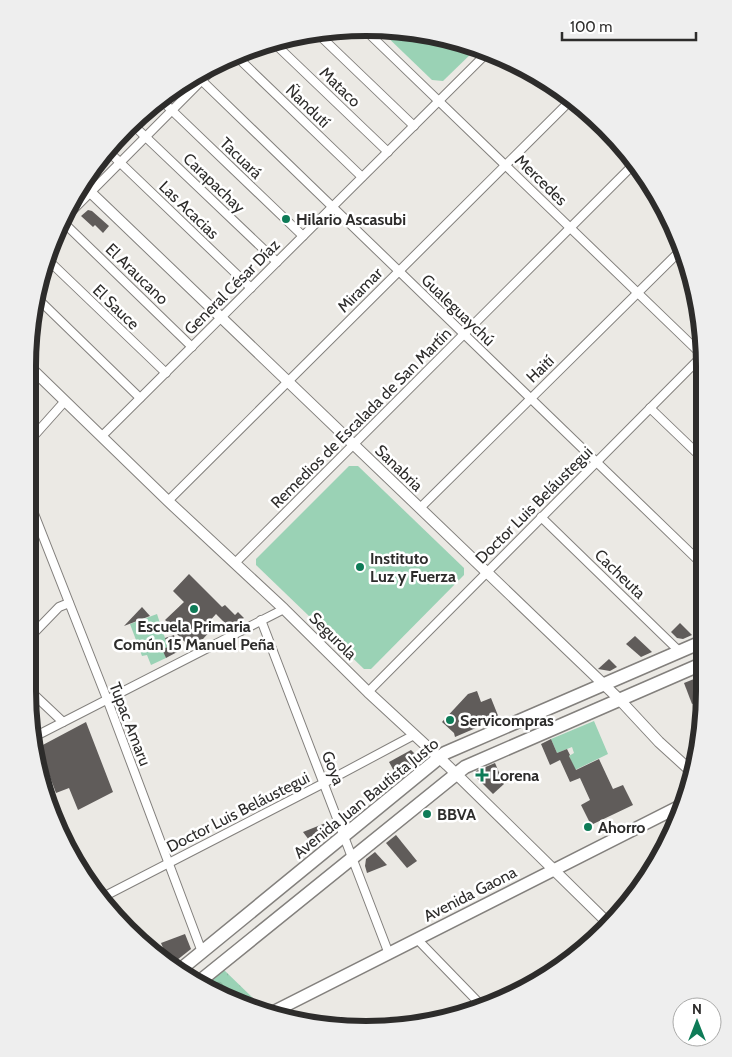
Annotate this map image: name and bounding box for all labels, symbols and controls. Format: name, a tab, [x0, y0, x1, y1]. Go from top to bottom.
scale bar	[562, 10, 696, 42]
text: 100 m	[570, 18, 612, 36]
street label: Mataco	[316, 63, 365, 111]
street label: Ñandutí	[282, 80, 334, 132]
street label: Tacuará	[216, 133, 266, 183]
street label: Carapachay	[179, 149, 249, 217]
street label: Mercedes	[511, 151, 571, 210]
street label: Las Acacias	[155, 177, 223, 243]
place label: Hilario Ascasubi	[296, 210, 406, 229]
marker: Hilario Ascasubi	[280, 213, 292, 225]
street label: General César Díaz	[180, 235, 284, 339]
street label: El Araucano	[102, 239, 172, 309]
street label: Miramar	[334, 263, 387, 316]
street label: Gualeguaychú	[417, 270, 499, 350]
street label: El Sauce	[89, 280, 143, 334]
street label: Remedios de Escalada de San Martín	[267, 324, 455, 512]
street label: Haití	[522, 351, 558, 387]
street label: Sanabria	[371, 441, 427, 495]
street label: Doctor Luis Beláustegui	[472, 443, 596, 567]
street label: Cacheuta	[591, 545, 650, 603]
place label: Instituto Luz y Fuerza	[370, 549, 456, 586]
marker: Instituto Luz y Fuerza	[354, 561, 366, 573]
marker: Escuela Primaria Común 15 Manuel Peña	[188, 603, 200, 615]
street label: Segurola	[305, 608, 361, 664]
place label: Escuela Primaria Común 15 Manuel Peña	[113, 617, 275, 654]
street label: Tupac Amaru	[105, 680, 155, 768]
place label: Servicompras	[460, 711, 554, 730]
marker: Servicompras	[444, 714, 456, 726]
street label: Avenida Juan Bautista Justo	[290, 734, 442, 862]
street label: Goya	[318, 748, 348, 788]
place label: Lorena	[492, 766, 539, 785]
street label: Doctor Luis Beláustegui	[163, 768, 313, 856]
marker: Lorena	[476, 769, 488, 781]
place label: BBVA	[437, 805, 476, 824]
marker: BBVA	[421, 808, 433, 820]
place label: Ahorro	[598, 818, 645, 837]
marker: Ahorro	[582, 821, 594, 833]
street label: Avenida Gaona	[420, 862, 520, 926]
north arrow	[672, 997, 722, 1047]
text: N	[692, 1000, 702, 1018]

